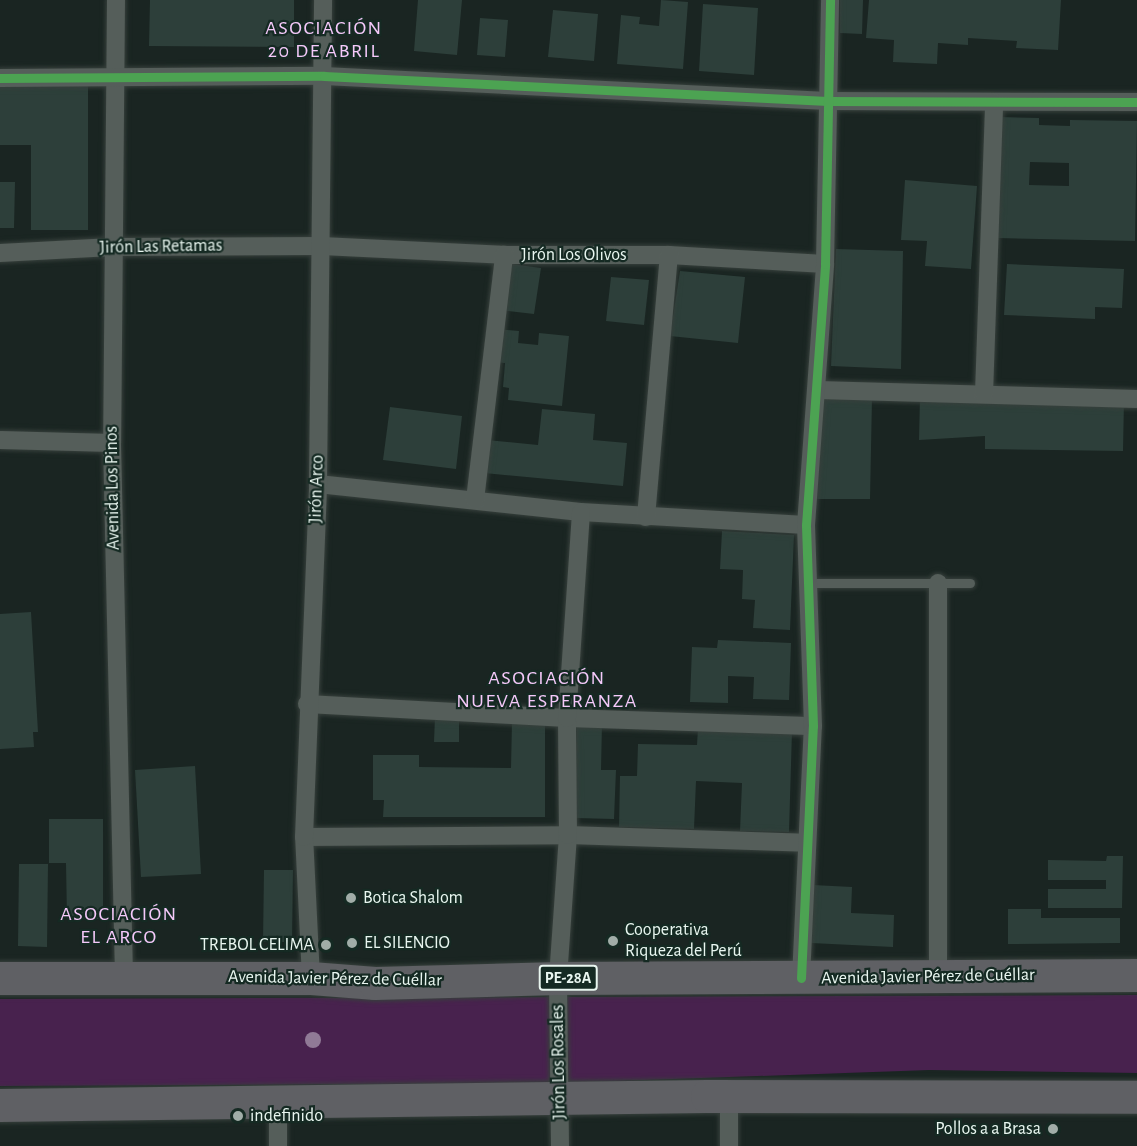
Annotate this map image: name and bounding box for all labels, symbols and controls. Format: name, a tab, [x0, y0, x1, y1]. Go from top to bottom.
district label: ASOCIACIÓN 20 DE ABRIL	[265, 17, 383, 64]
street label: Jirón Las Retamas	[99, 235, 223, 259]
street label: Jirón Los Olivos	[521, 244, 627, 266]
street label: Avenida Los Pinos	[101, 426, 125, 550]
street label: Jirón Arco	[305, 454, 329, 524]
district label: ASOCIACIÓN NUEVA ESPERANZA	[456, 666, 638, 713]
place label: Botica Shalom	[363, 887, 463, 909]
marker: Botica Shalom	[344, 891, 358, 905]
district label: ASOCIACIÓN EL ARCO	[60, 902, 178, 949]
place label: Cooperativa Riqueza del Perú	[625, 920, 742, 962]
place label: EL SILENCIO	[364, 932, 450, 954]
place label: TREBOL CELIMA	[200, 934, 314, 956]
marker: Cooperativa Riqueza del Perú	[606, 934, 620, 948]
marker: EL SILENCIO	[345, 936, 359, 950]
marker: TREBOL CELIMA	[319, 938, 333, 952]
street label: Avenida Javier Pérez de Cuéllar	[821, 964, 1035, 990]
road number: PE-28A	[538, 965, 598, 991]
street label: Avenida Javier Pérez de Cuéllar	[228, 966, 442, 992]
street label: Jirón Los Rosales	[547, 1004, 571, 1120]
place label: indefinido	[250, 1105, 323, 1127]
marker: indefinido	[231, 1109, 245, 1123]
place label: Pollos a a Brasa	[935, 1118, 1041, 1140]
marker: Pollos a a Brasa	[1046, 1122, 1060, 1136]

